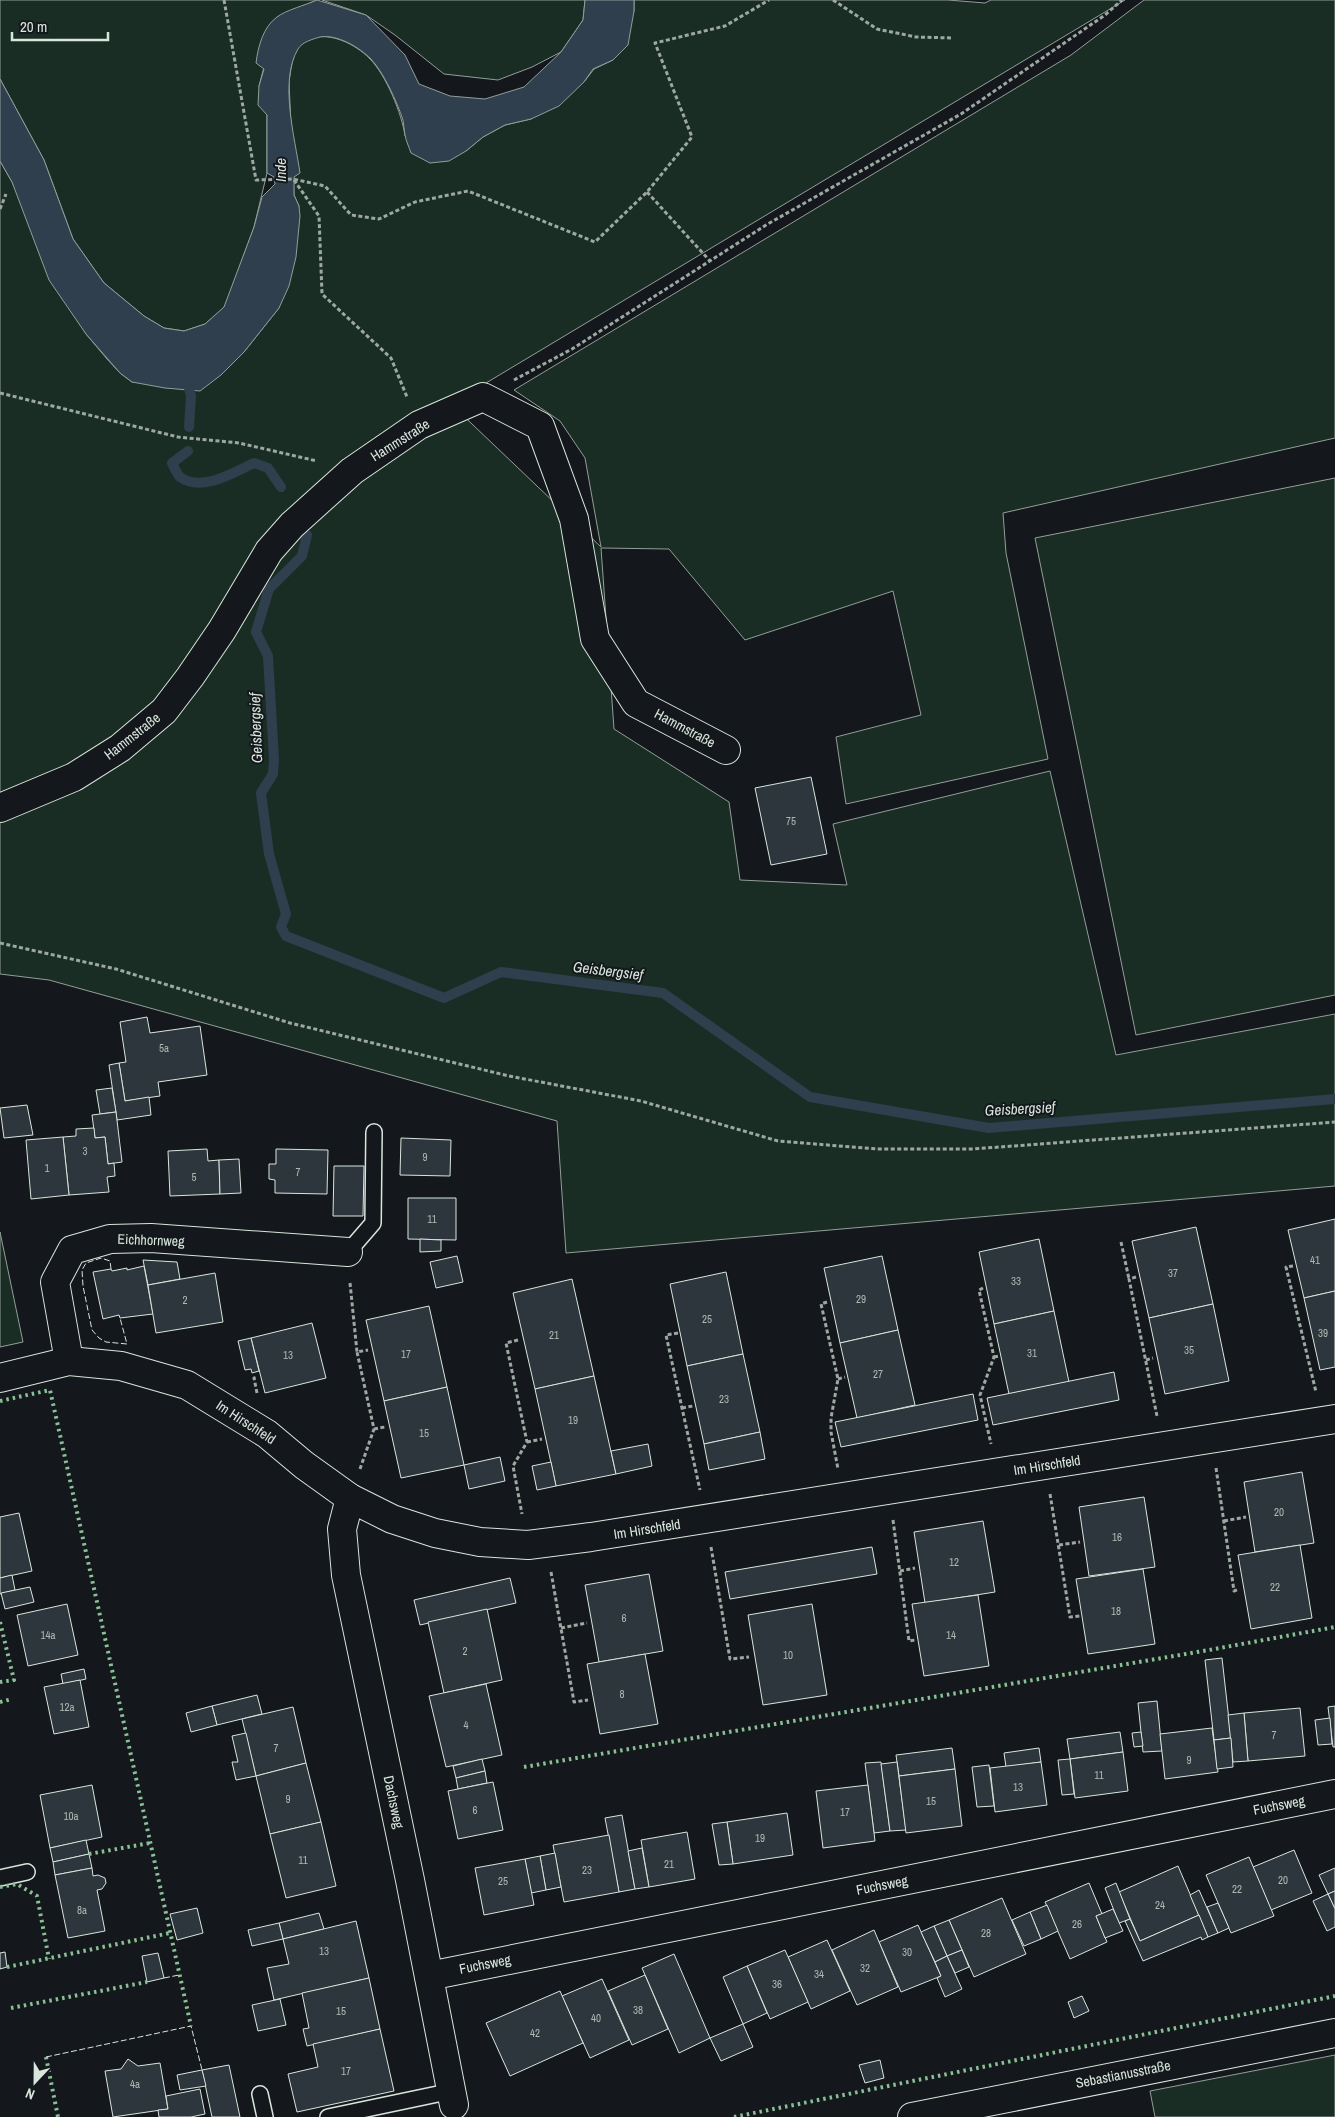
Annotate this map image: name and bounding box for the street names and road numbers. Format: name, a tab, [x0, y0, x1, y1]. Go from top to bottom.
street label: Hammstraße	[367, 415, 433, 465]
street label: Hammstraße	[651, 704, 719, 752]
street label: Hammstraße	[100, 708, 164, 764]
street label: Eichhornweg	[117, 1230, 185, 1250]
street label: Im Hirschfeld	[213, 1396, 279, 1448]
street label: Im Hirschfeld	[1012, 1451, 1082, 1479]
street label: Im Hirschfeld	[612, 1515, 682, 1543]
street label: Dachsweg	[380, 1774, 409, 1831]
street label: Fuchsweg	[1252, 1791, 1307, 1819]
street label: Fuchsweg	[855, 1871, 910, 1899]
street label: Fuchsweg	[458, 1950, 513, 1978]
street label: Sebastianusstraße	[1074, 2056, 1172, 2092]

